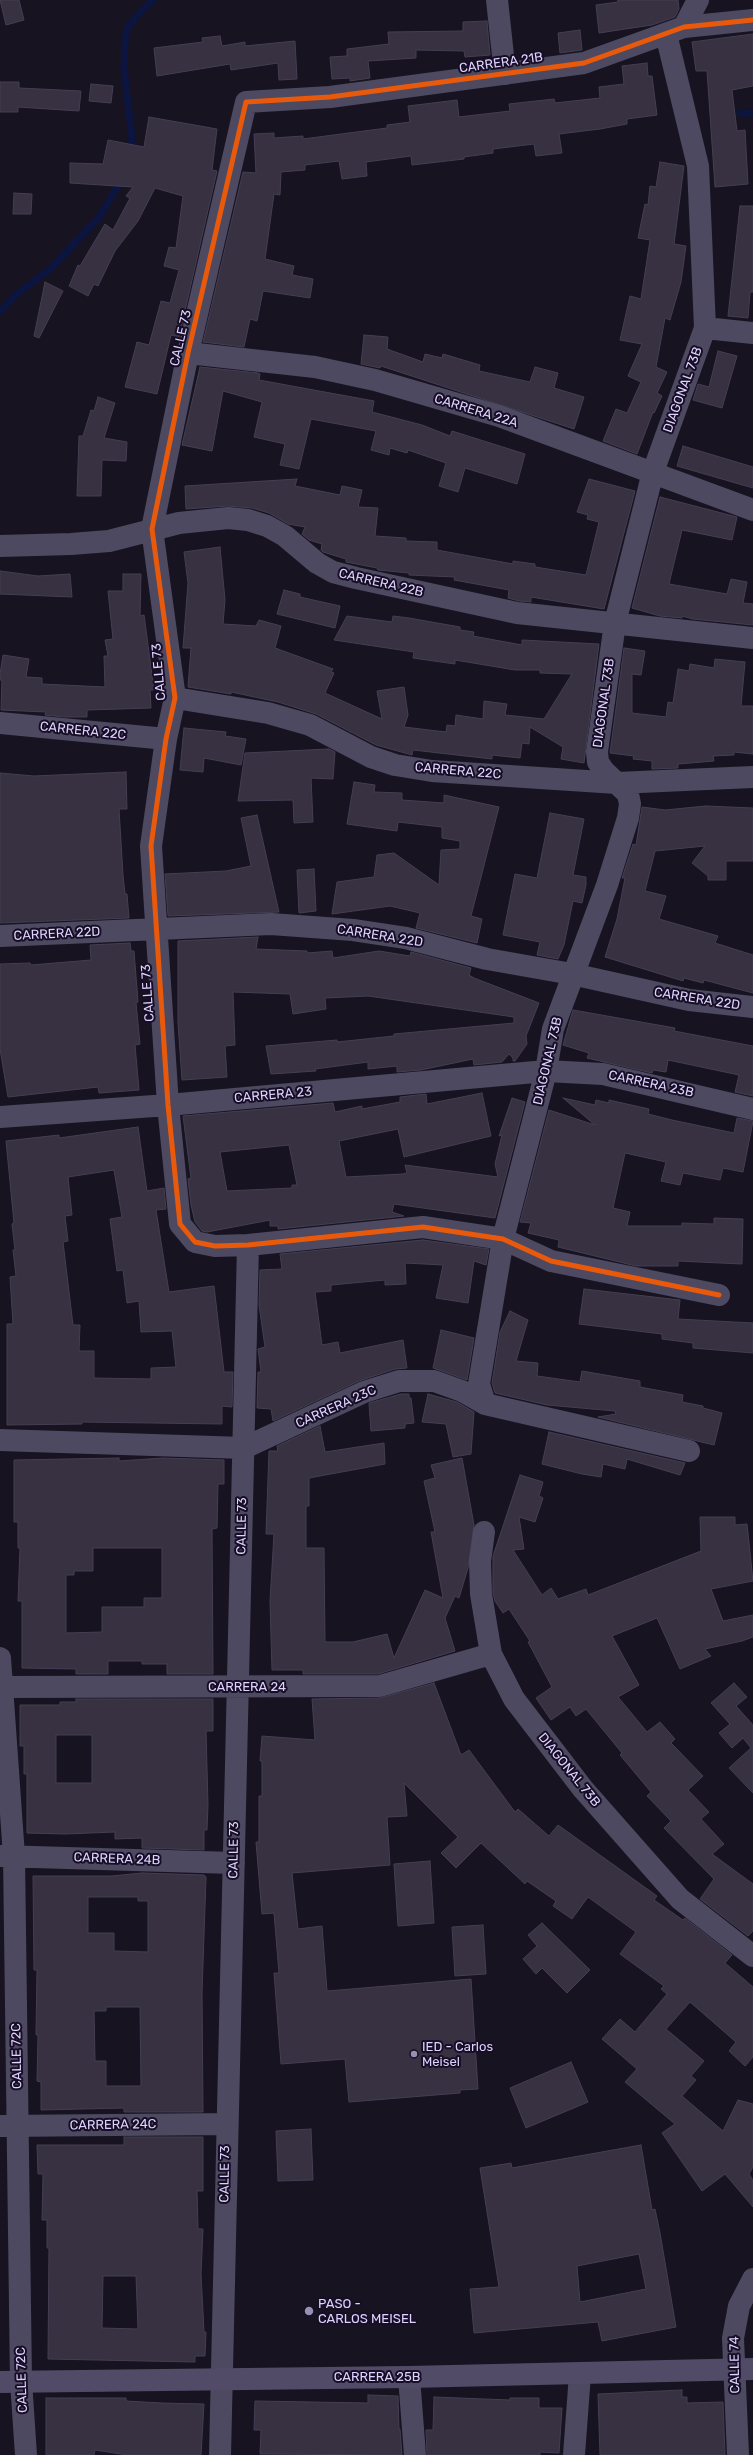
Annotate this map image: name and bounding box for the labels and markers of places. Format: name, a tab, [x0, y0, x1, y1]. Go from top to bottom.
place label: IED - Carlos Meisel	[422, 2039, 493, 2070]
marker: IED - Carlos Meisel	[409, 2049, 419, 2059]
place label: PASO - CARLOS MEISEL	[318, 2296, 416, 2327]
marker: PASO - CARLOS MEISEL	[303, 2305, 315, 2317]

